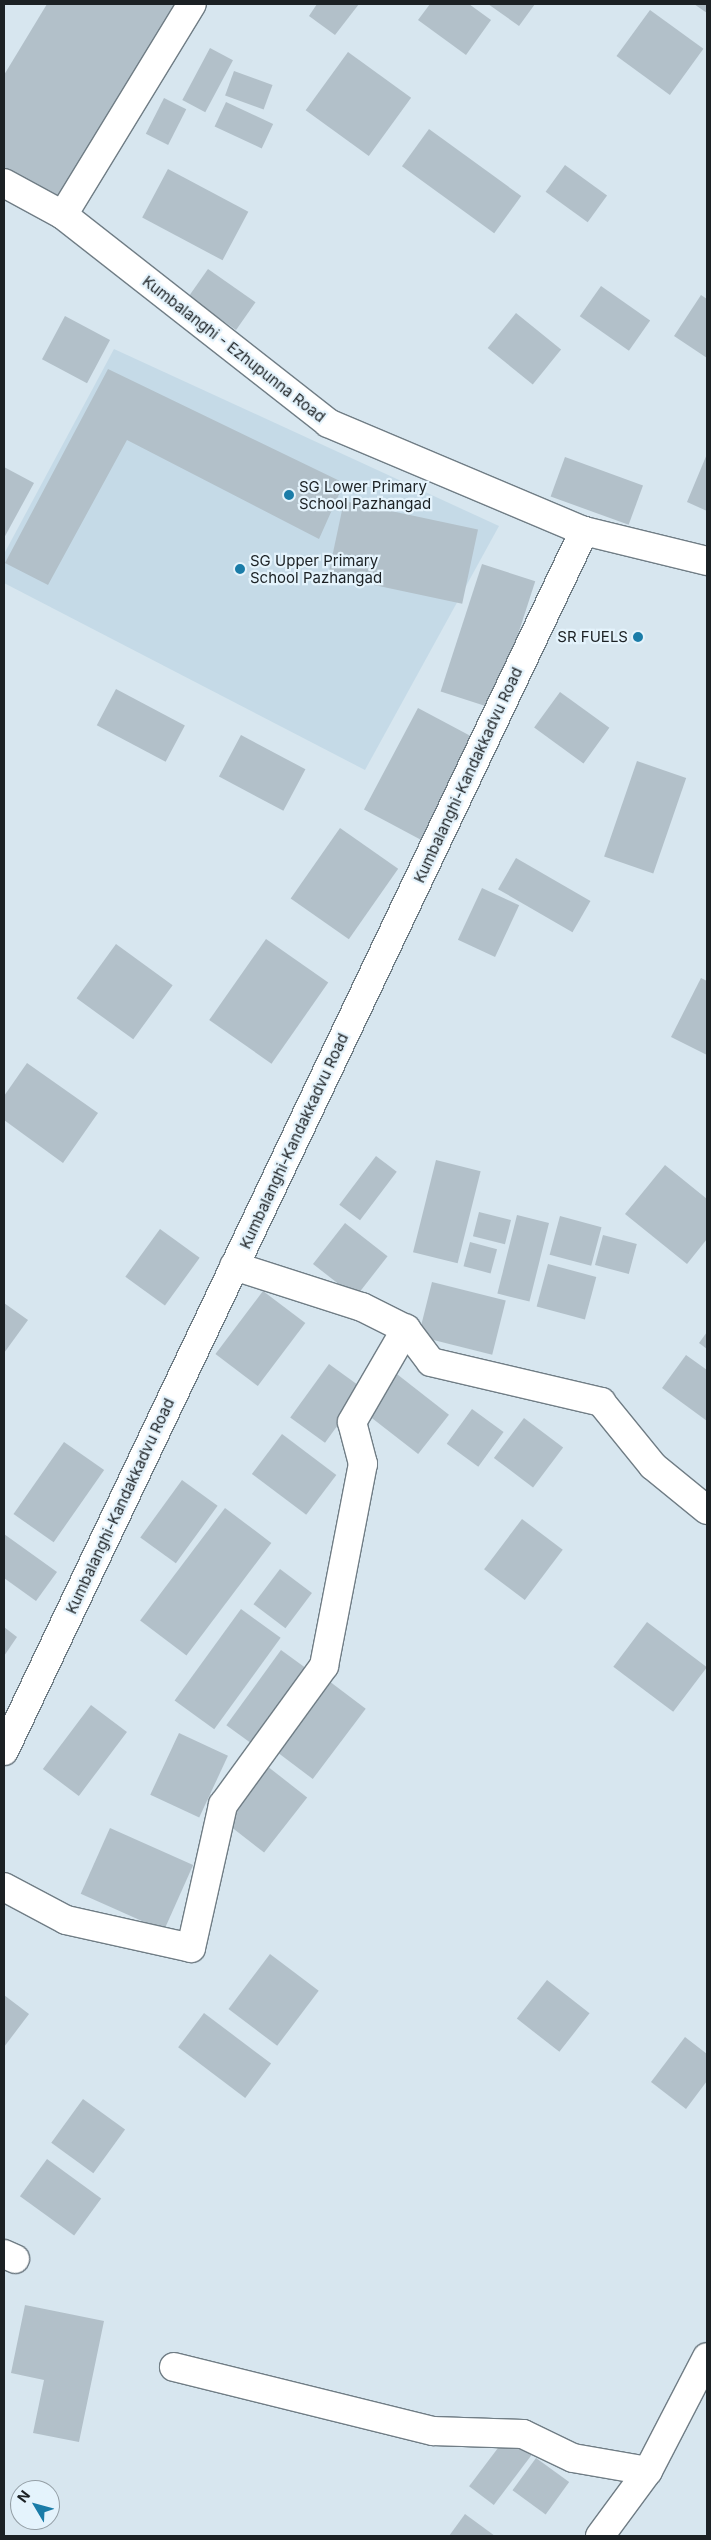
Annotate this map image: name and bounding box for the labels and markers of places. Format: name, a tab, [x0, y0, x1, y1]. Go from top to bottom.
place label: SG Lower Primary School Pazhangad	[299, 477, 431, 512]
marker: SG Lower Primary School Pazhangad	[283, 489, 295, 501]
place label: SG Upper Primary School Pazhangad	[250, 551, 382, 586]
marker: SG Upper Primary School Pazhangad	[234, 563, 246, 575]
place label: SR FUELS	[557, 628, 628, 646]
marker: SR FUELS	[632, 631, 644, 643]

